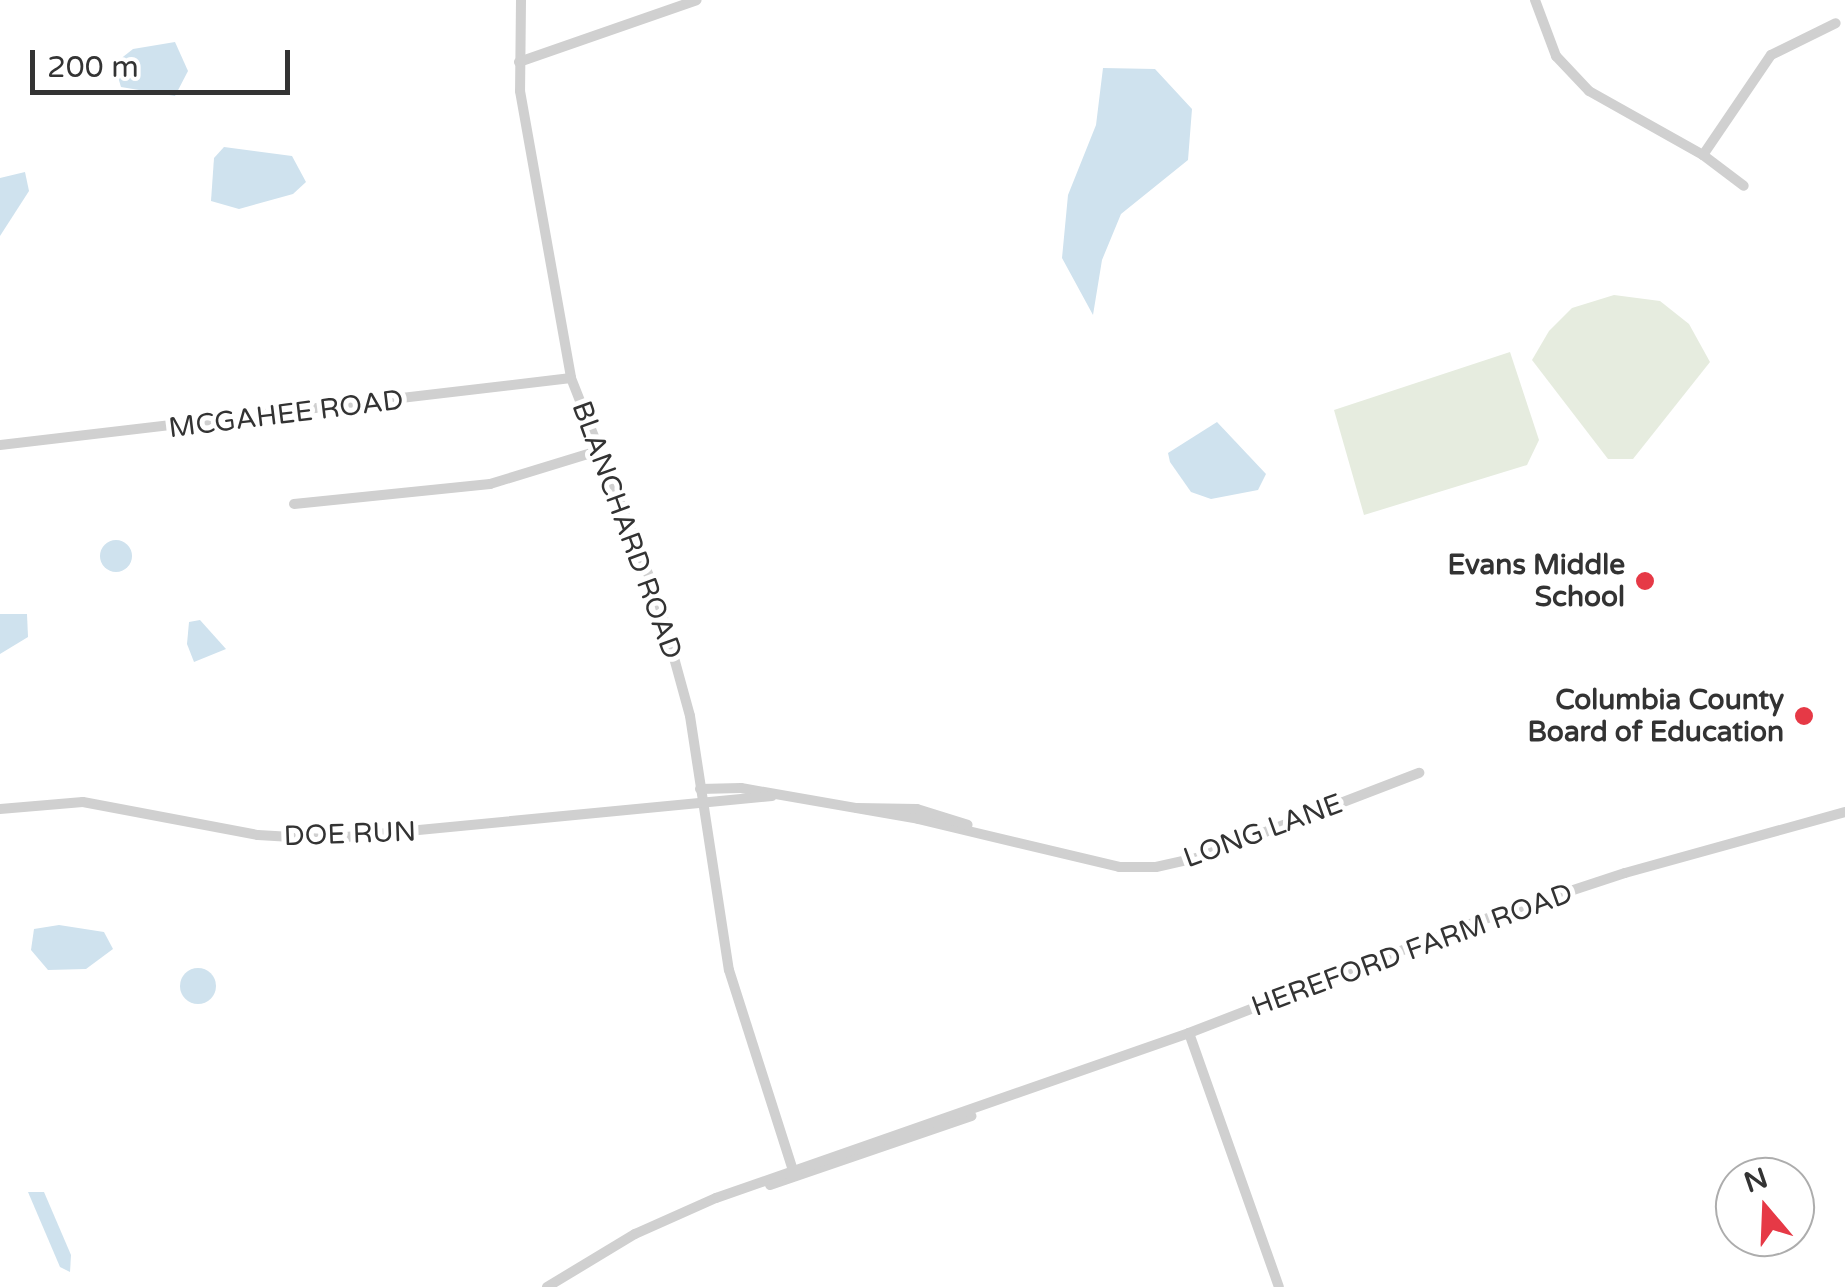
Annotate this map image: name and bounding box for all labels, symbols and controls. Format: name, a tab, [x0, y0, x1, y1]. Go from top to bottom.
scale bar	[35, 30, 295, 92]
text: 200 m	[47, 49, 139, 86]
street label: MCGAHEE ROAD	[167, 383, 405, 445]
street label: BLANCHARD ROAD	[565, 396, 689, 664]
place label: Evans Middle School	[1448, 548, 1625, 614]
marker: Evans Middle School	[1634, 570, 1656, 592]
place label: Columbia County Board of Education	[1528, 683, 1784, 749]
marker: Columbia County Board of Education	[1793, 705, 1815, 727]
street label: LONG LANE	[1179, 787, 1347, 875]
street label: DOE RUN	[283, 815, 417, 853]
street label: HEREFORD FARM ROAD	[1247, 876, 1577, 1024]
north arrow	[1715, 1157, 1815, 1257]
text: N	[1740, 1161, 1772, 1200]

